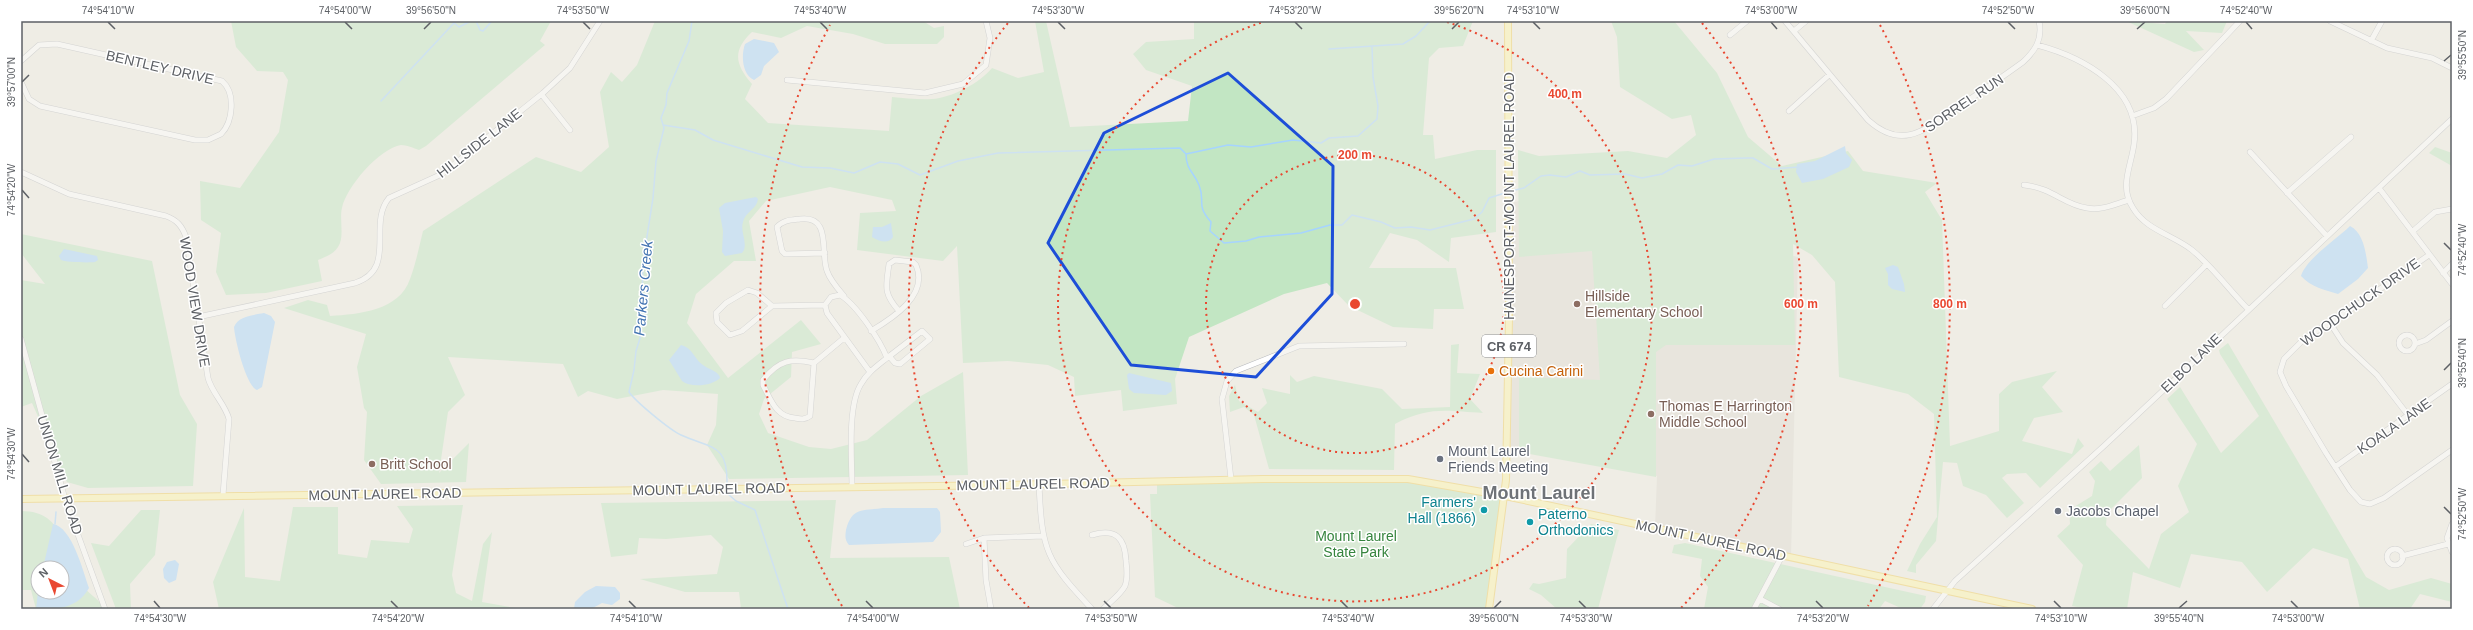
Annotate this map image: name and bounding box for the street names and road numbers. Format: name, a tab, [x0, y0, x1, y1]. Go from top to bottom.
street label: BENTLEY DRIVE	[104, 47, 216, 87]
street label: SORREL RUN	[1922, 71, 2006, 135]
street label: HAINESPORT-MOUNT LAUREL ROAD	[1501, 72, 1517, 320]
street label: HILLSIDE LANE	[434, 105, 524, 181]
street label: WOOD VIEW DRIVE	[177, 236, 213, 368]
street label: WOODCHUCK DRIVE	[2297, 255, 2423, 349]
street label: ELBO LANE	[2157, 330, 2225, 396]
road number: CR 674	[1482, 335, 1536, 357]
street label: KOALA LANE	[2354, 395, 2434, 457]
street label: UNION MILL ROAD	[34, 413, 86, 537]
street label: MOUNT LAUREL ROAD	[956, 475, 1110, 493]
street label: MOUNT LAUREL ROAD	[632, 480, 786, 498]
street label: MOUNT LAUREL ROAD	[308, 485, 462, 503]
street label: MOUNT LAUREL ROAD	[1634, 516, 1788, 564]

